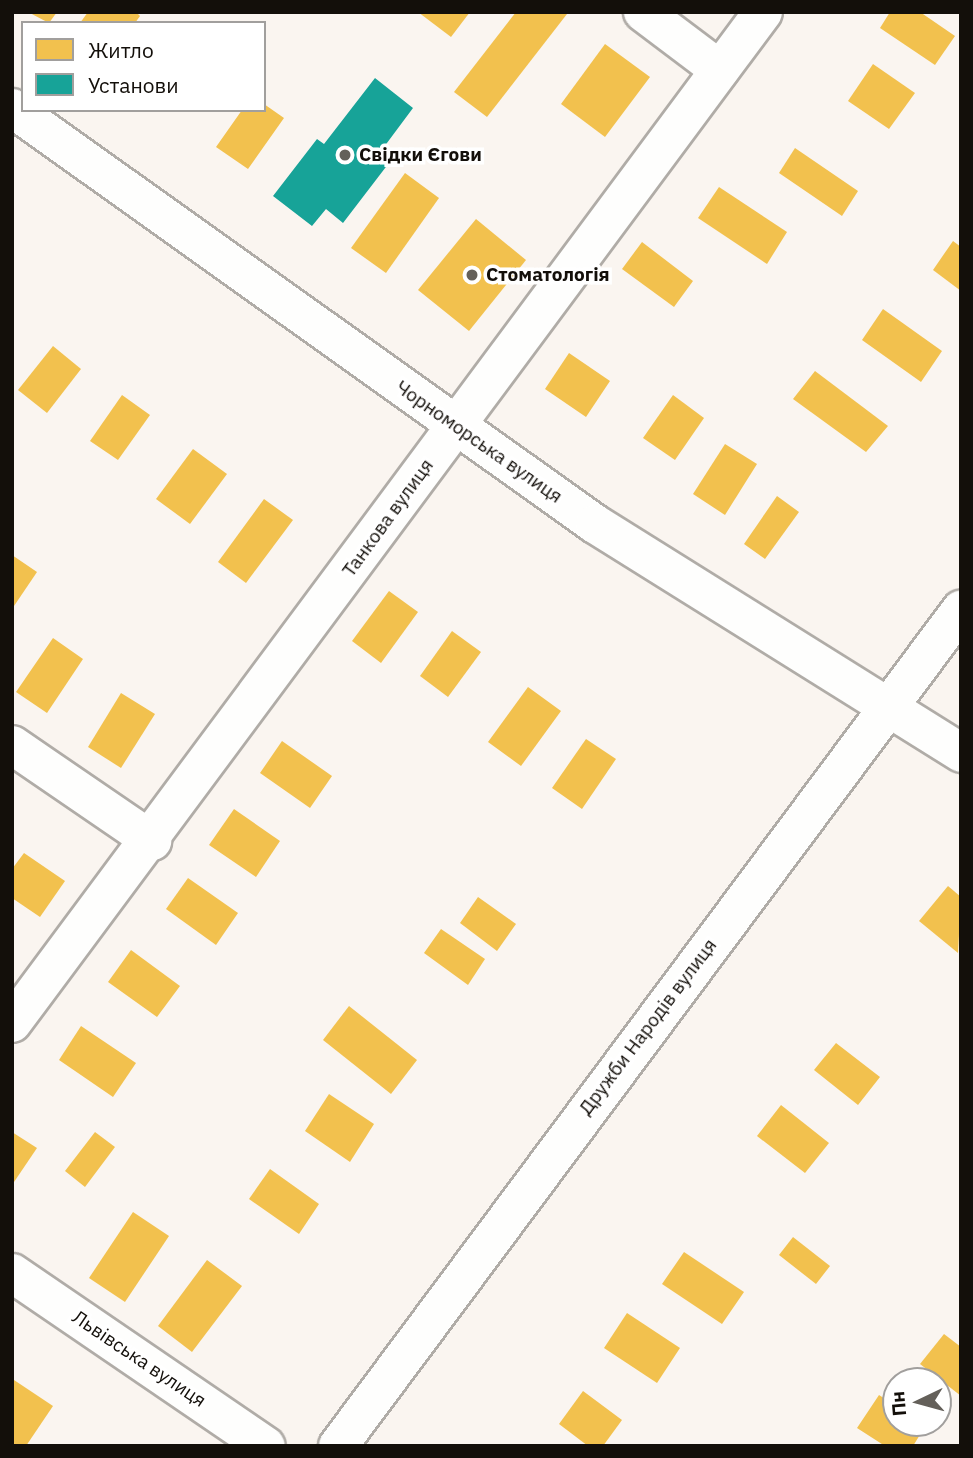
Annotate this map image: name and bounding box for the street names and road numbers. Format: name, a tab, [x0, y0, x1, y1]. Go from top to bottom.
street label: Чорноморська вулиця	[391, 376, 567, 508]
street label: Танкова вулиця	[338, 455, 438, 581]
street label: Дружби Народів вулиця	[574, 934, 722, 1120]
street label: Львівська вулиця	[68, 1306, 210, 1412]

